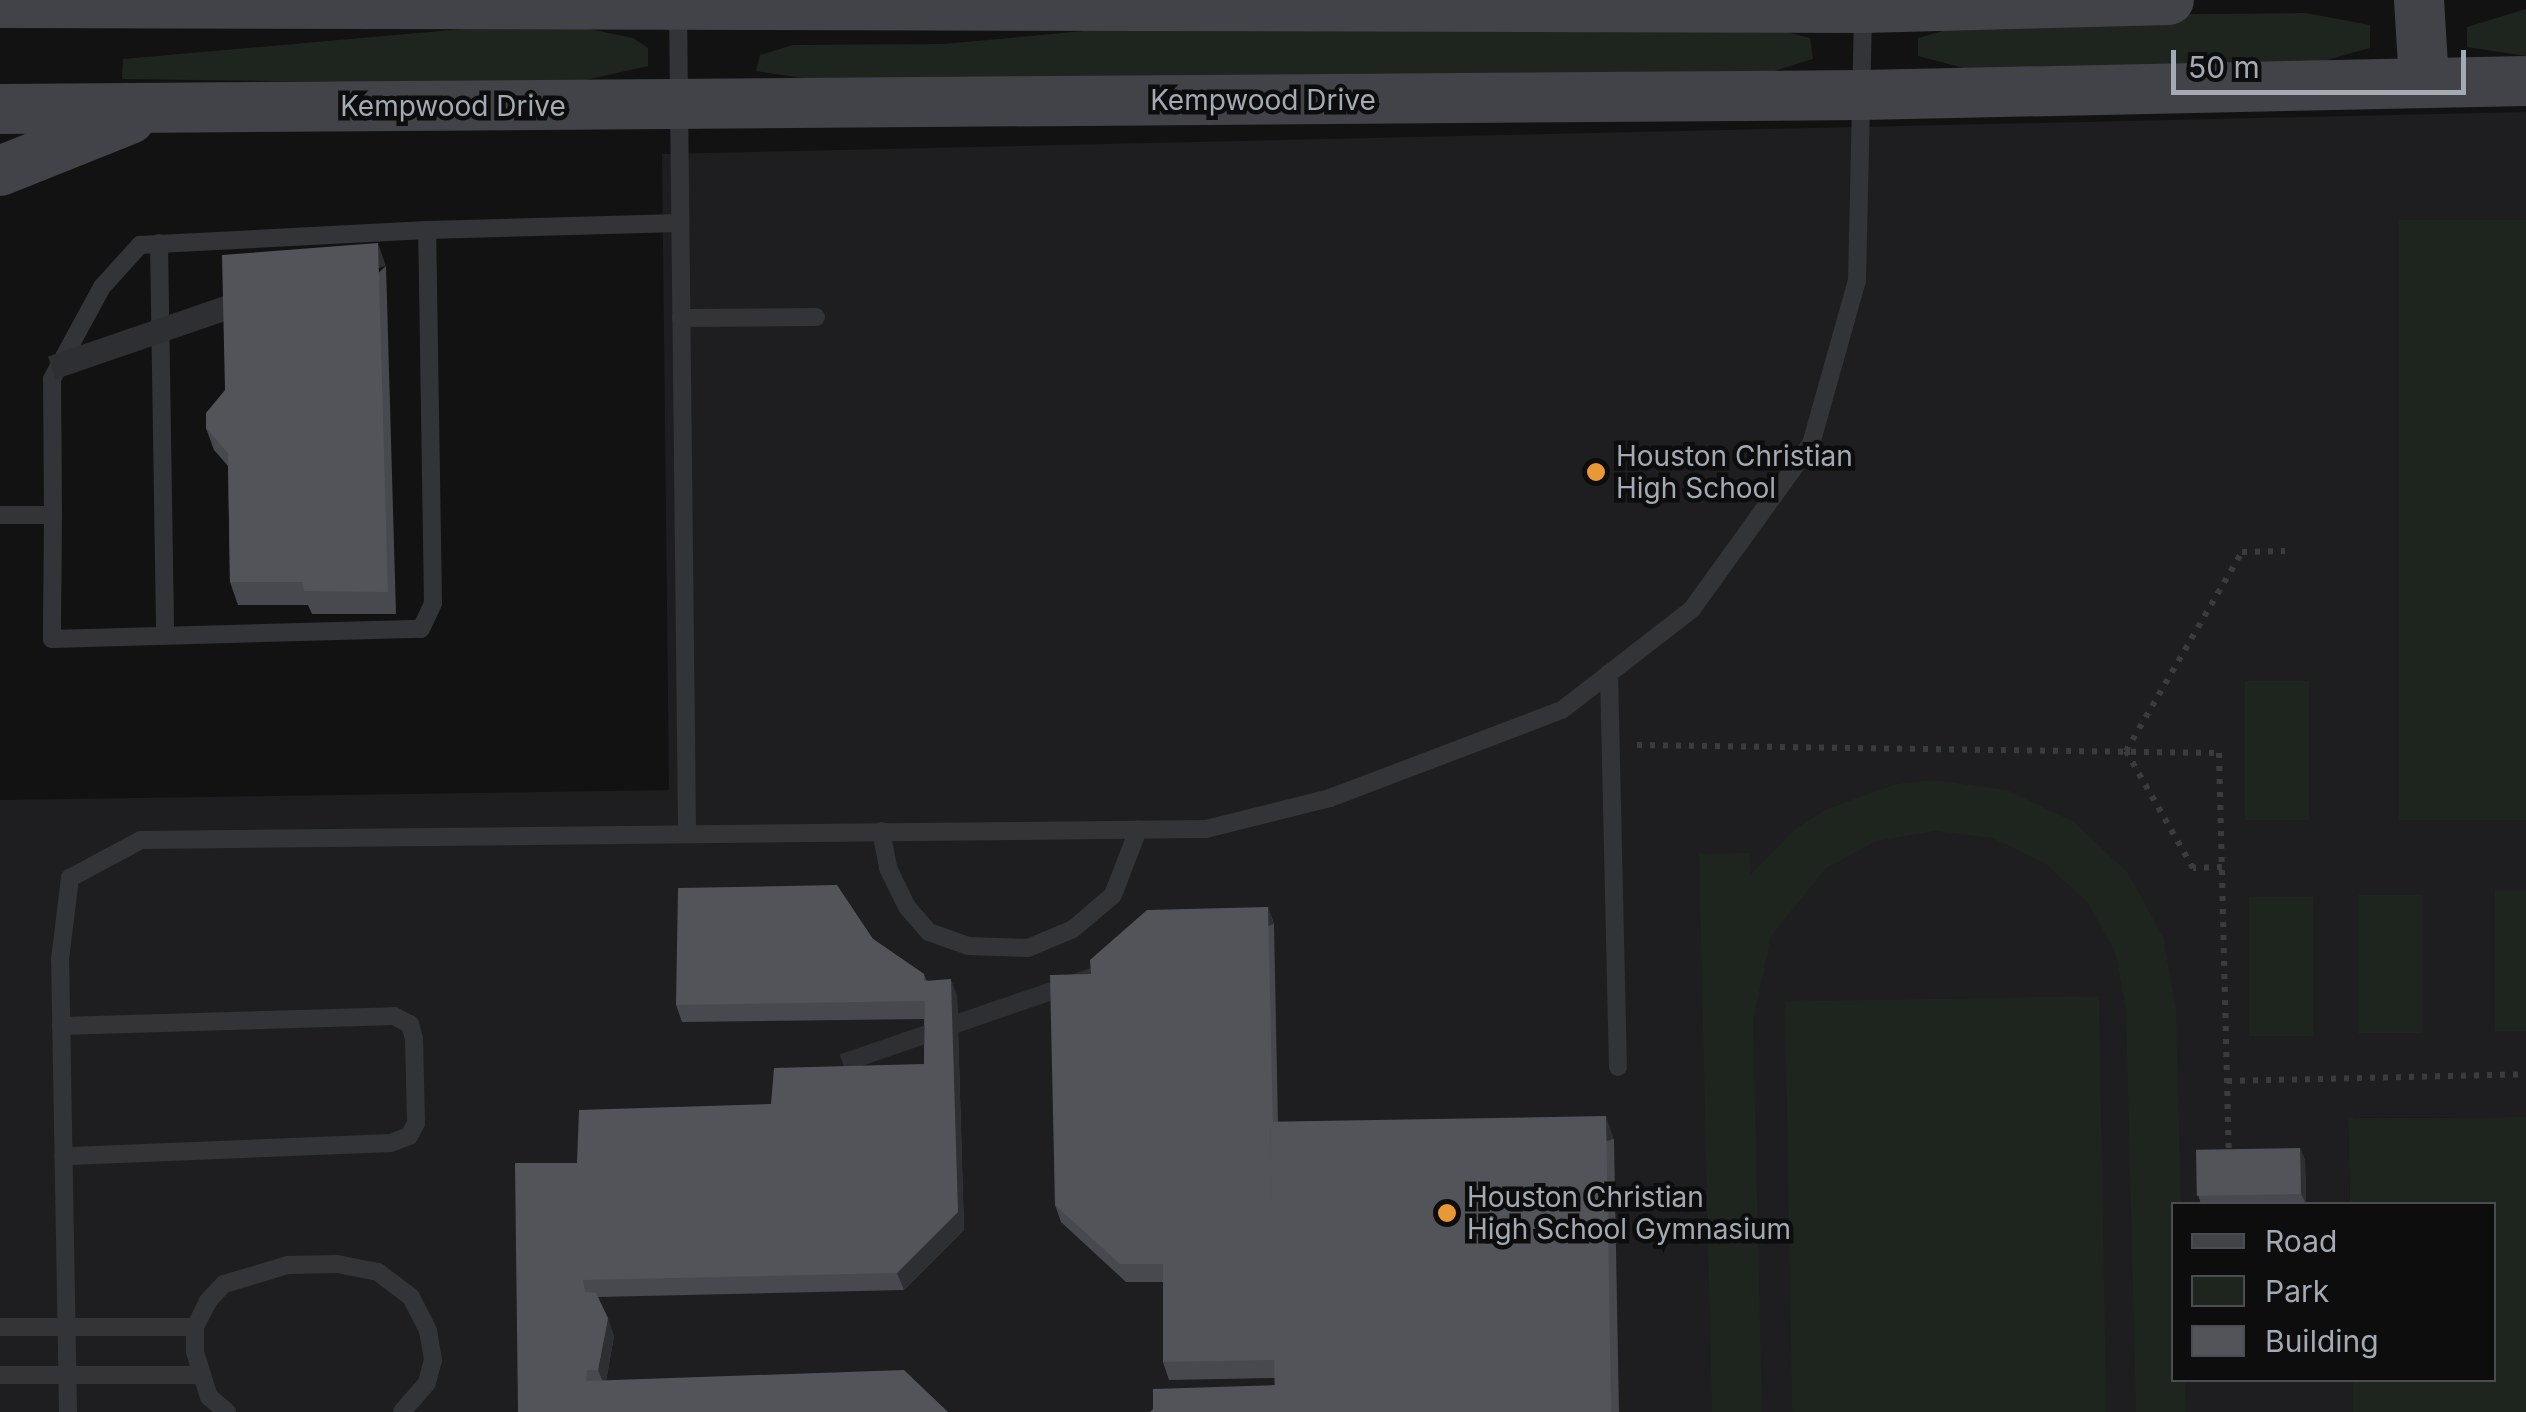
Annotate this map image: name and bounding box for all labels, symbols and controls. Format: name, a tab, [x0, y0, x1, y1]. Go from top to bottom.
scale bar	[2176, 30, 2471, 92]
text: 50 m	[2188, 49, 2260, 85]
street label: Kempwood Drive	[1150, 83, 1376, 117]
street label: Kempwood Drive	[340, 89, 566, 123]
place label: Houston Christian High School	[1616, 439, 1853, 505]
marker: Houston Christian High School	[1585, 461, 1607, 483]
place label: Houston Christian High School Gymnasium	[1467, 1180, 1791, 1246]
marker: Houston Christian High School Gymnasium	[1436, 1202, 1458, 1224]
legend	[2171, 1202, 2496, 1382]
text: Road	[2265, 1223, 2337, 1259]
text: Park	[2265, 1273, 2329, 1309]
text: Building	[2265, 1323, 2379, 1359]

